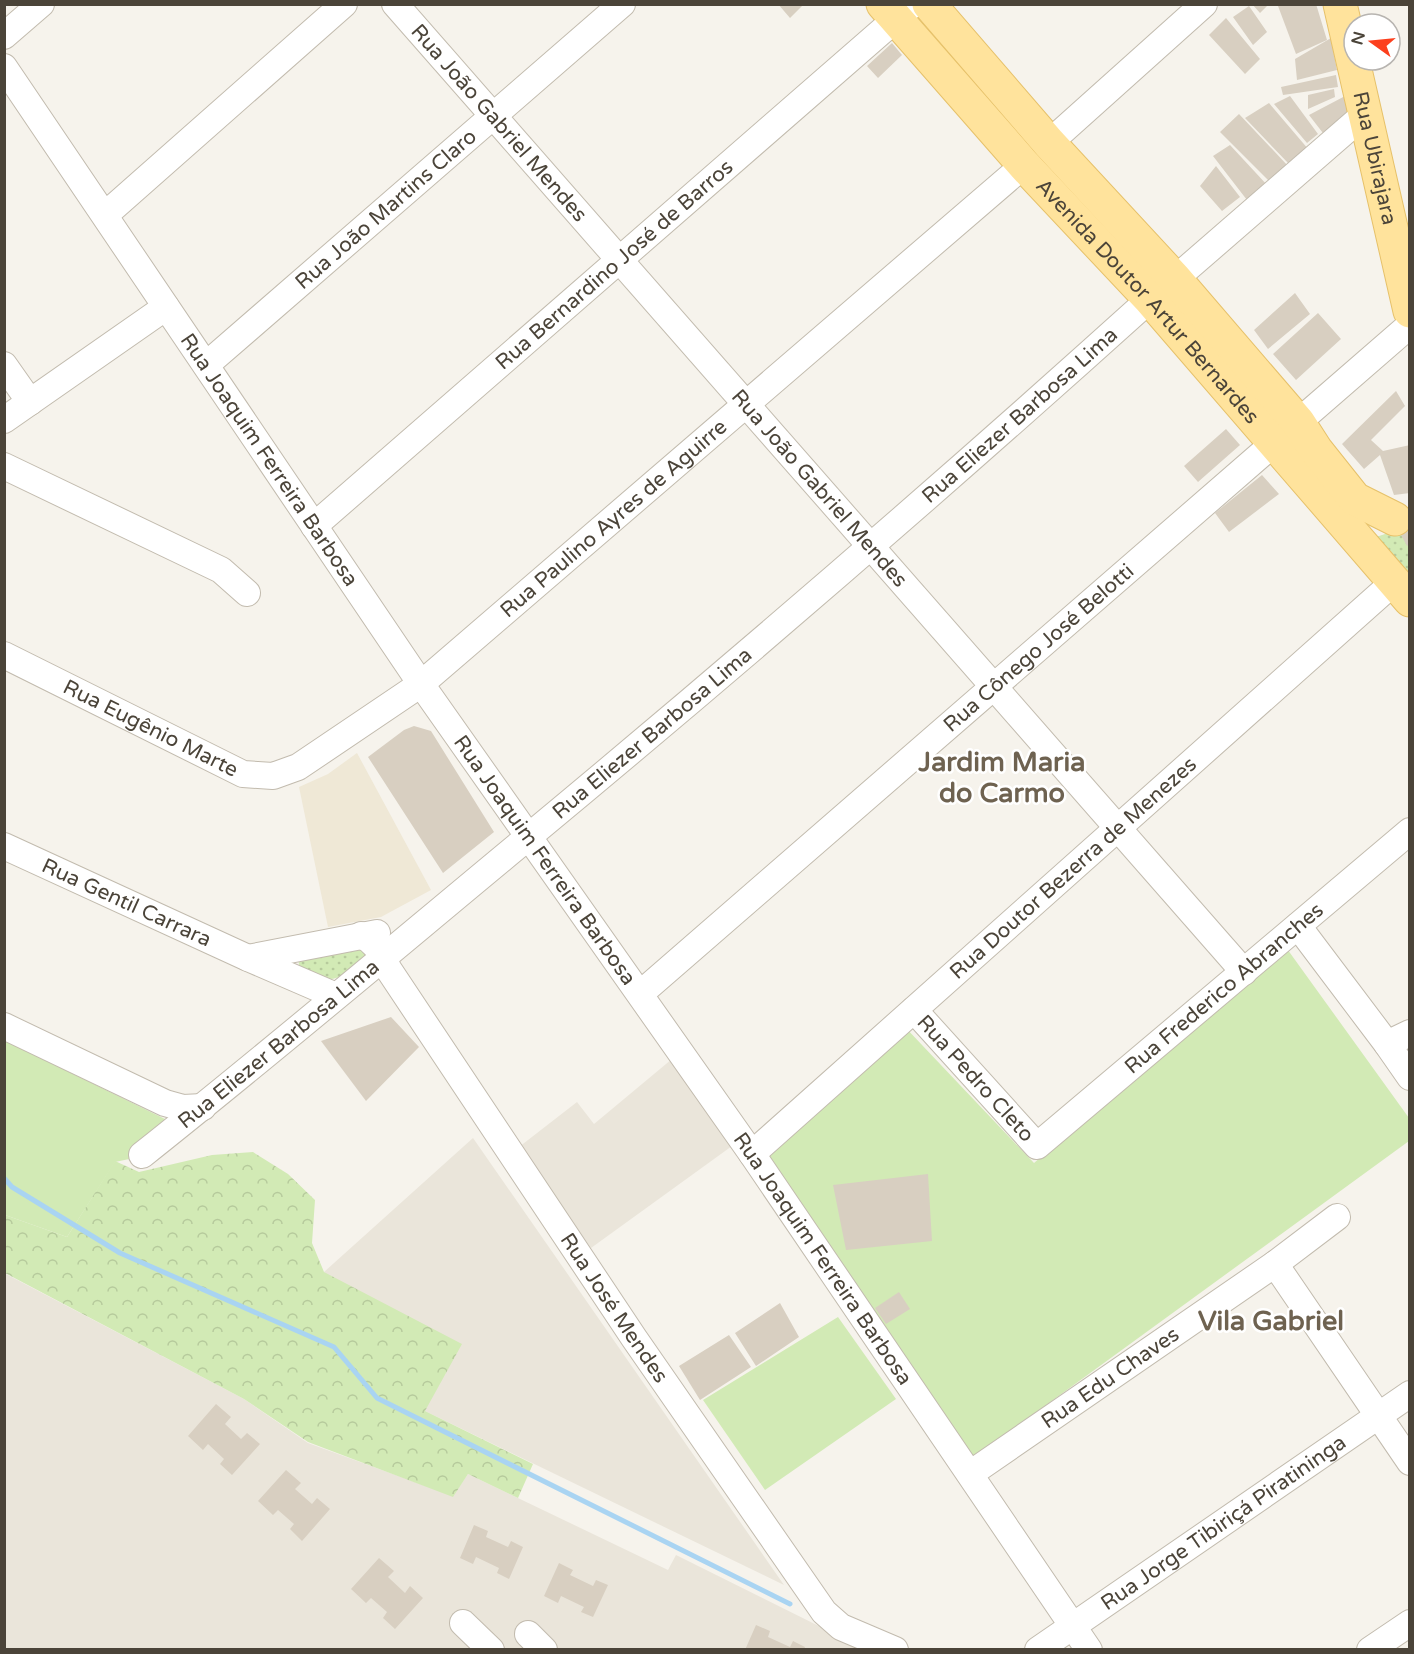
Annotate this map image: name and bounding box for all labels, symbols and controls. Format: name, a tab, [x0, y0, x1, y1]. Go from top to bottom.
north arrow	[1342, 12, 1402, 72]
street label: Rua João Gabriel Mendes	[406, 19, 592, 227]
text: N	[1347, 30, 1370, 47]
street label: Rua Ubirajara	[1347, 89, 1402, 227]
street label: Rua João Martins Claro	[290, 124, 482, 295]
street label: Rua Bernardino José de Barros	[490, 155, 738, 375]
street label: Avenida Doutor Artur Bernardes	[1030, 174, 1264, 429]
street label: Rua Eliezer Barbosa Lima	[917, 322, 1123, 509]
street label: Rua Joaquim Ferreira Barbosa	[175, 329, 363, 591]
street label: Rua João Gabriel Mendes	[726, 385, 913, 592]
street label: Rua Paulino Ayres de Aguirre	[495, 414, 732, 623]
street label: Rua Cônego José Belotti	[939, 559, 1139, 737]
street label: Rua Eliezer Barbosa Lima	[548, 642, 757, 824]
street label: Rua Eugênio Marte	[59, 674, 242, 783]
street label: Rua Joaquim Ferreira Barbosa	[448, 731, 641, 990]
district label: Jardim Maria do Carmo	[918, 746, 1085, 810]
street label: Rua Doutor Bezerra de Menezes	[945, 752, 1202, 985]
street label: Rua Gentil Carrara	[38, 853, 215, 952]
street label: Rua Frederico Abranches	[1120, 898, 1329, 1079]
street label: Rua Eliezer Barbosa Lima	[173, 954, 385, 1134]
street label: Rua Pedro Cleto	[912, 1010, 1039, 1147]
street label: Rua Joaquim Ferreira Barbosa	[728, 1128, 917, 1390]
street label: Rua José Mendes	[555, 1229, 673, 1388]
district label: Vila Gabriel	[1198, 1305, 1344, 1338]
street label: Rua Edu Chaves	[1037, 1322, 1184, 1434]
street label: Rua Jorge Tibiriçá Piratininga	[1096, 1430, 1351, 1616]

